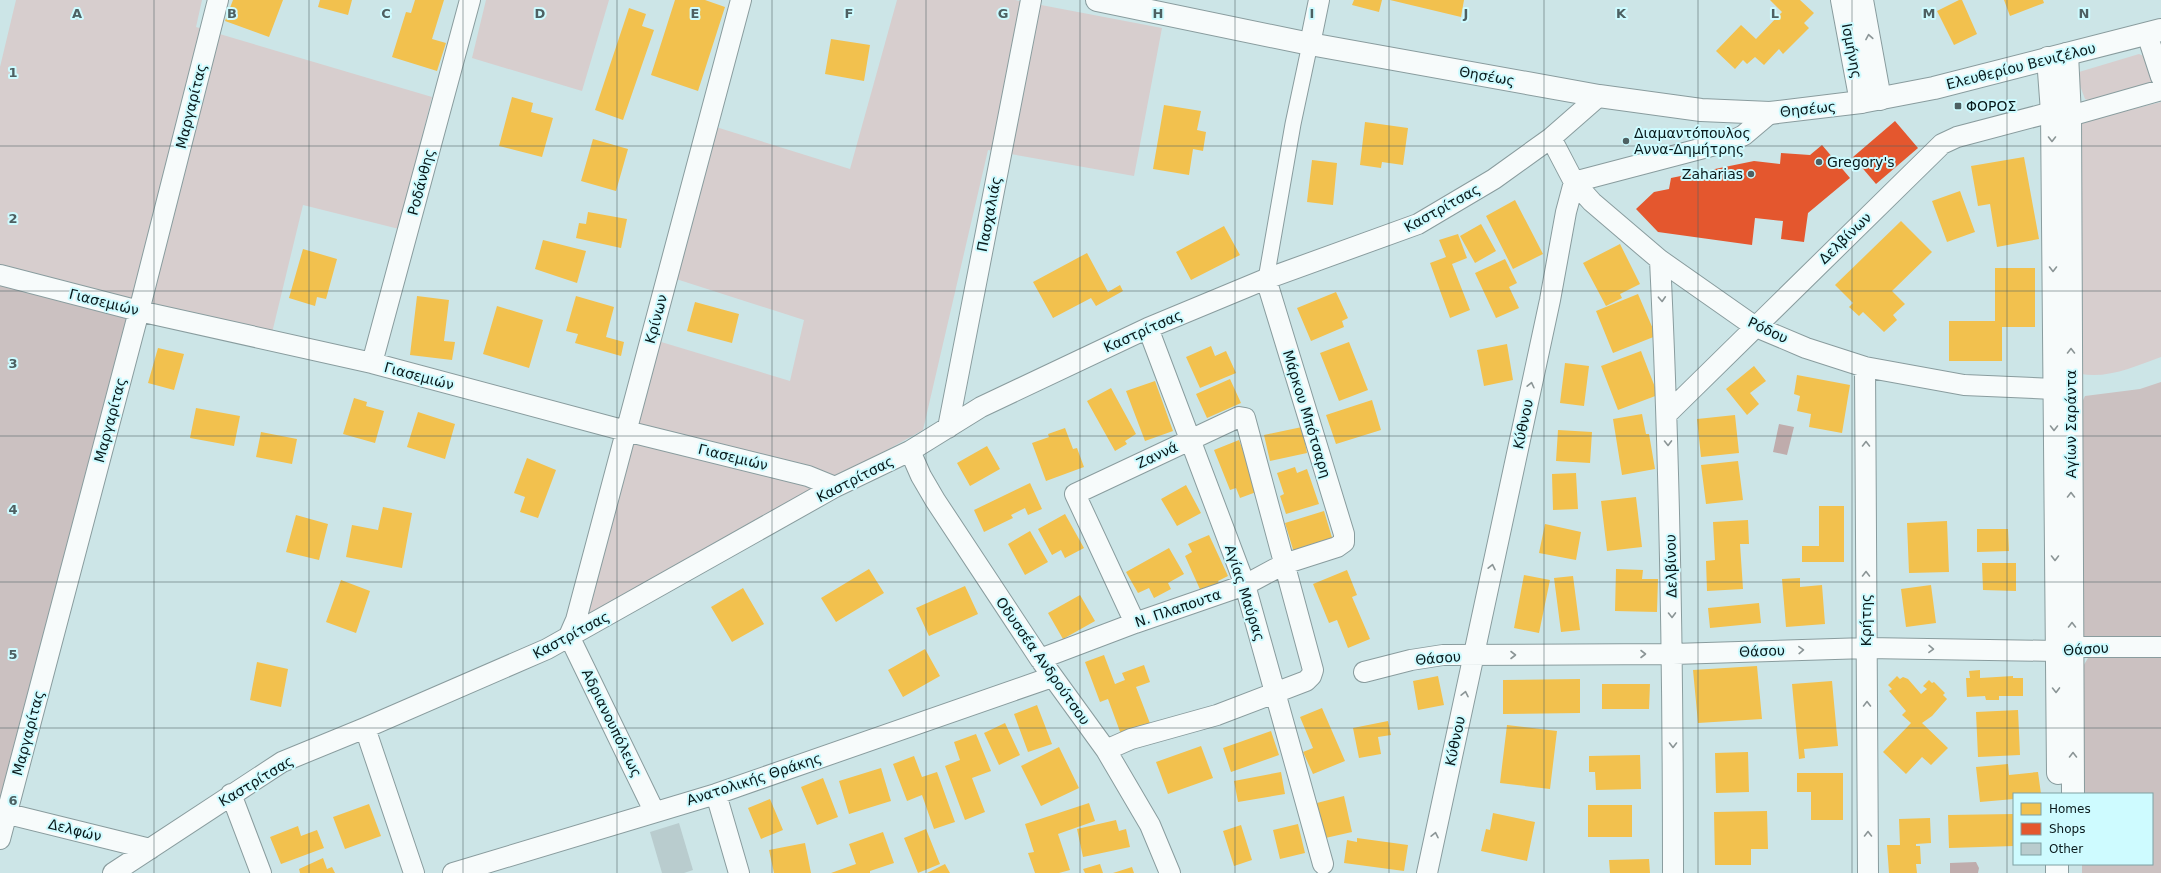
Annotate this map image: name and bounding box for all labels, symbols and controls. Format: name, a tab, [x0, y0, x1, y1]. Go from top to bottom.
text: A	[72, 6, 82, 21]
text: B	[227, 6, 237, 21]
text: C	[381, 6, 391, 21]
text: D	[535, 6, 546, 21]
text: E	[691, 6, 699, 21]
text: F	[845, 6, 853, 21]
text: G	[998, 6, 1008, 21]
text: H	[1153, 6, 1163, 21]
text: I	[1310, 6, 1314, 21]
text: J	[1463, 6, 1468, 21]
text: K	[1616, 6, 1627, 21]
text: L	[1771, 6, 1779, 21]
text: M	[1923, 6, 1935, 21]
text: N	[2079, 6, 2089, 21]
street label: Ισμήνης	[1839, 22, 1865, 80]
one-way arrow	[1865, 34, 1873, 40]
street label: Ελευθερίου Βενιζέλου	[1945, 40, 2097, 92]
street label: Μαργαρίτας	[173, 62, 209, 150]
street label: Θησέως	[1458, 63, 1516, 89]
text: 1	[8, 65, 18, 80]
street label: Θησέως	[1779, 98, 1837, 120]
place label: ΦΟΡΟΣ	[1966, 98, 2016, 114]
marker: ΦΟΡΟΣ	[1953, 101, 1963, 111]
place label: Διαμαντόπουλος Αννα-Δημήτρης	[1634, 125, 1751, 157]
marker: Διαμαντόπουλος Αννα-Δημήτρης	[1621, 136, 1631, 146]
one-way arrow	[2048, 136, 2056, 142]
street label: Ροδάνθης	[404, 147, 438, 217]
place label: Gregory's	[1827, 154, 1895, 170]
marker: Gregory's	[1814, 157, 1824, 167]
place label: Zaharias	[1682, 166, 1743, 182]
marker: Zaharias	[1746, 169, 1756, 179]
street label: Πασχαλιάς	[974, 175, 1004, 253]
street label: Καστρίτσας	[1401, 181, 1483, 235]
street label: Δελβίνων	[1816, 209, 1875, 267]
text: 2	[8, 211, 18, 226]
one-way arrow	[2049, 266, 2057, 272]
street label: Γιασεμιών	[67, 286, 141, 318]
street label: Κρίνων	[642, 293, 670, 345]
one-way arrow	[1658, 296, 1667, 302]
street label: Καστρίτσας	[1101, 307, 1185, 355]
street label: Ρόδου	[1745, 314, 1791, 346]
street label: Μάρκου Μπότσαρη	[1280, 348, 1334, 480]
one-way arrow	[2067, 348, 2075, 354]
text: 3	[8, 356, 18, 371]
street label: Γιασεμιών	[382, 359, 456, 393]
street label: Αγίων Σαράντα	[2063, 370, 2079, 478]
street label: Μαργαρίτας	[91, 376, 129, 464]
one-way arrow	[1527, 382, 1535, 388]
street label: Κύθνου	[1510, 398, 1536, 450]
one-way arrow	[2050, 425, 2058, 431]
street label: Ζαννά	[1134, 439, 1180, 471]
one-way arrow	[1664, 440, 1672, 446]
street label: Γιασεμιών	[696, 441, 770, 473]
one-way arrow	[1862, 441, 1870, 447]
street label: Καστρίτσας	[814, 453, 896, 505]
one-way arrow	[2067, 492, 2075, 498]
text: 4	[8, 502, 18, 517]
street label: Δελβίνου	[1662, 534, 1680, 598]
street label: Αγίας Μαύρας	[1222, 543, 1268, 643]
one-way arrow	[2051, 555, 2059, 561]
one-way arrow	[1488, 564, 1496, 570]
one-way arrow	[1862, 571, 1870, 577]
street label: Ν. Πλαπουτα	[1133, 586, 1223, 630]
street label: Οδυσσέα Ανδρούτσου	[993, 594, 1093, 728]
street label: Κρήτης	[1858, 594, 1874, 646]
street label: Καστρίτσας	[530, 608, 612, 662]
one-way arrow	[1668, 612, 1676, 618]
one-way arrow	[2068, 622, 2076, 628]
street label: Θάσου	[2063, 639, 2109, 659]
street label: Θάσου	[1739, 642, 1785, 660]
one-way arrow	[1928, 645, 1934, 653]
one-way arrow	[1798, 646, 1804, 654]
text: 5	[8, 647, 18, 662]
street label: Θάσου	[1414, 648, 1462, 668]
one-way arrow	[1640, 650, 1646, 658]
one-way arrow	[1510, 651, 1516, 659]
street label: Αδριανουπόλεως	[579, 666, 645, 780]
one-way arrow	[2052, 687, 2061, 693]
street label: Μαργαρίτας	[9, 689, 47, 777]
one-way arrow	[1461, 691, 1469, 697]
one-way arrow	[1863, 701, 1871, 707]
street label: Κύθνου	[1442, 715, 1468, 767]
one-way arrow	[1669, 742, 1677, 748]
street label: Ανατολικής Θράκης	[685, 750, 823, 808]
street label: Καστρίτσας	[216, 752, 296, 810]
one-way arrow	[2069, 752, 2077, 758]
text: 6	[8, 793, 18, 808]
legend	[2013, 793, 2153, 865]
text: Homes	[2049, 802, 2091, 816]
street label: Δελφών	[47, 816, 103, 844]
text: Shops	[2049, 822, 2085, 836]
one-way arrow	[1864, 831, 1872, 837]
one-way arrow	[1430, 832, 1438, 838]
text: Other	[2049, 842, 2083, 856]

